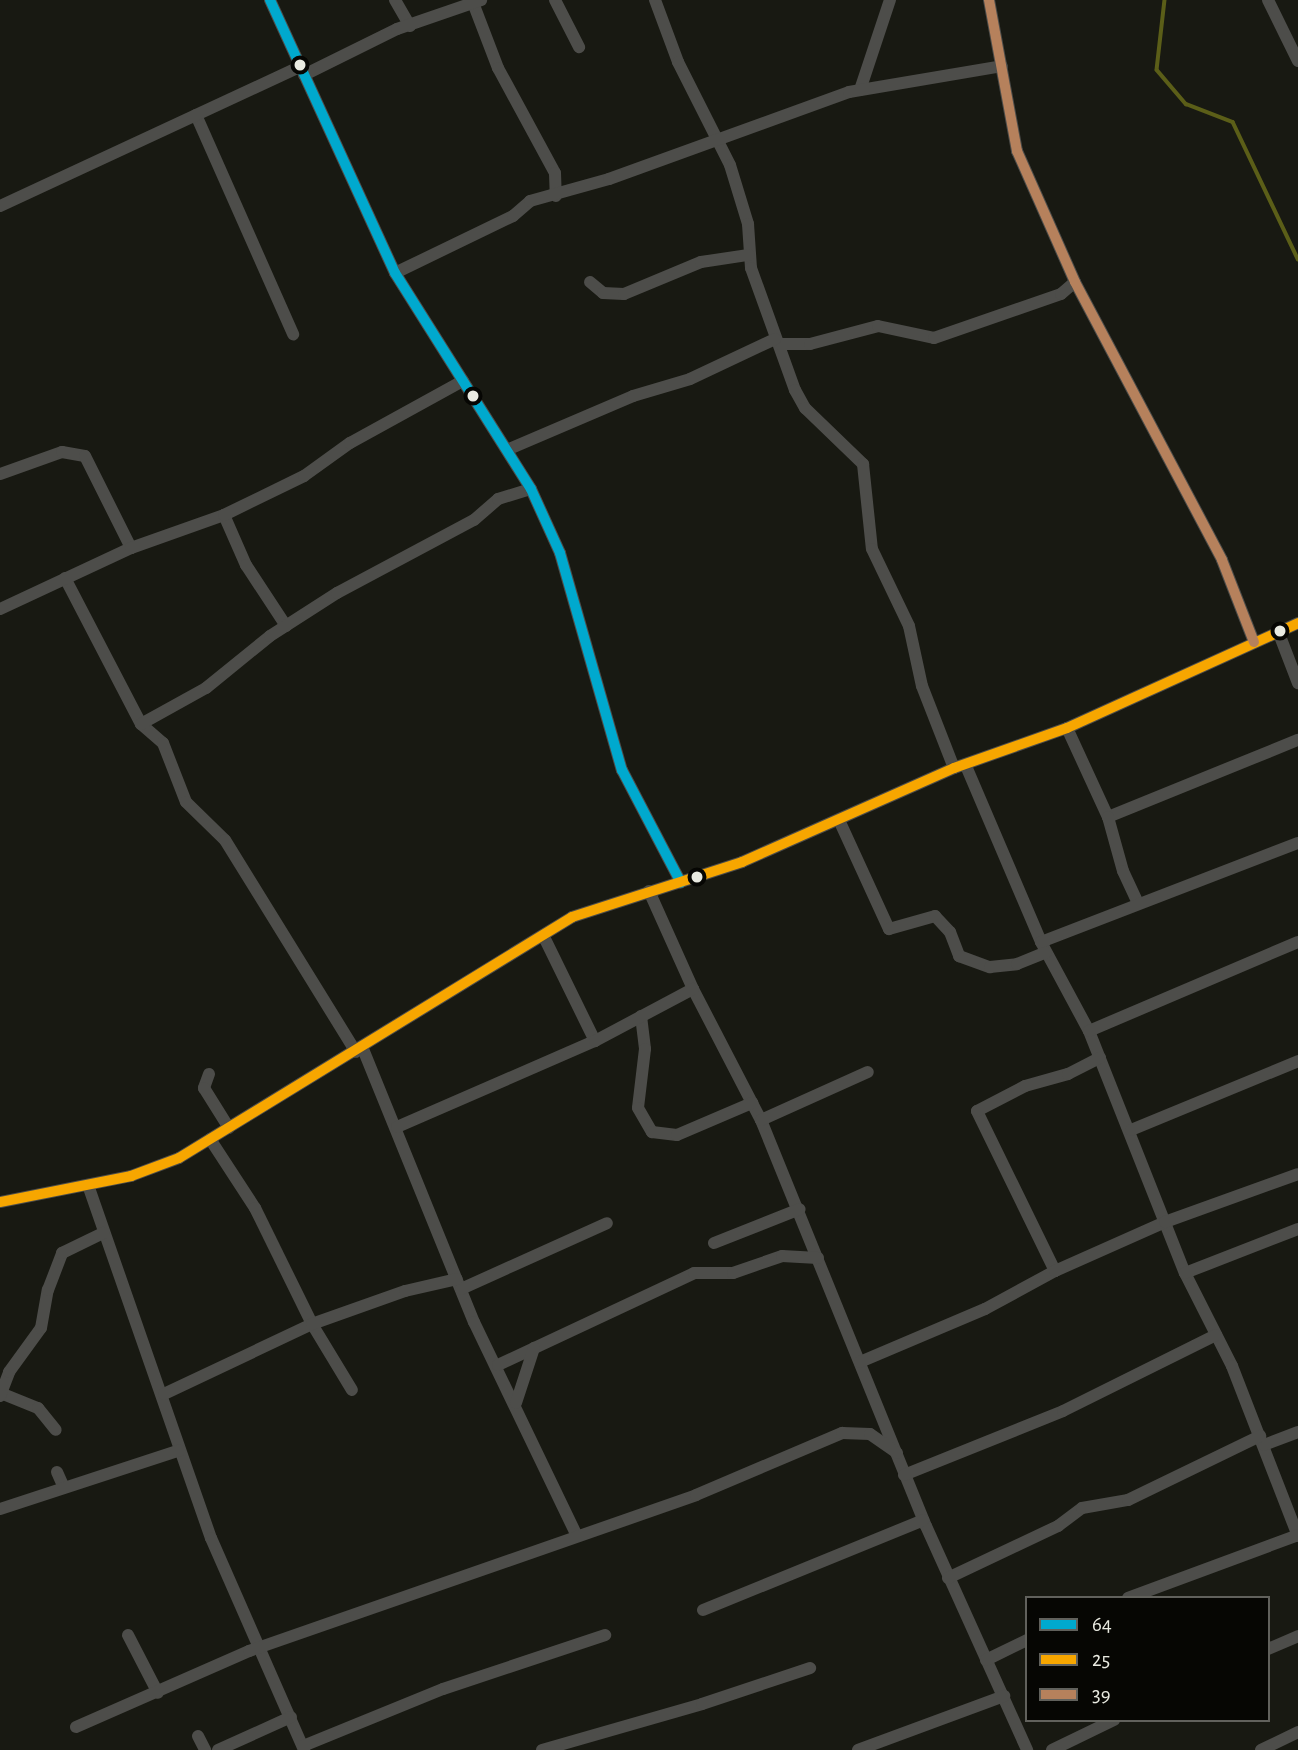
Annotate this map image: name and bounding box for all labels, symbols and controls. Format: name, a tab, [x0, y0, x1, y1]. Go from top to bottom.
unlabelled marker	[293, 58, 307, 72]
unlabelled marker	[466, 389, 480, 403]
unlabelled marker	[1273, 624, 1287, 638]
unlabelled marker	[690, 870, 704, 884]
legend	[1025, 1596, 1270, 1722]
text: 64	[1092, 1614, 1112, 1635]
text: 25	[1092, 1649, 1110, 1670]
text: 39	[1092, 1684, 1111, 1705]

